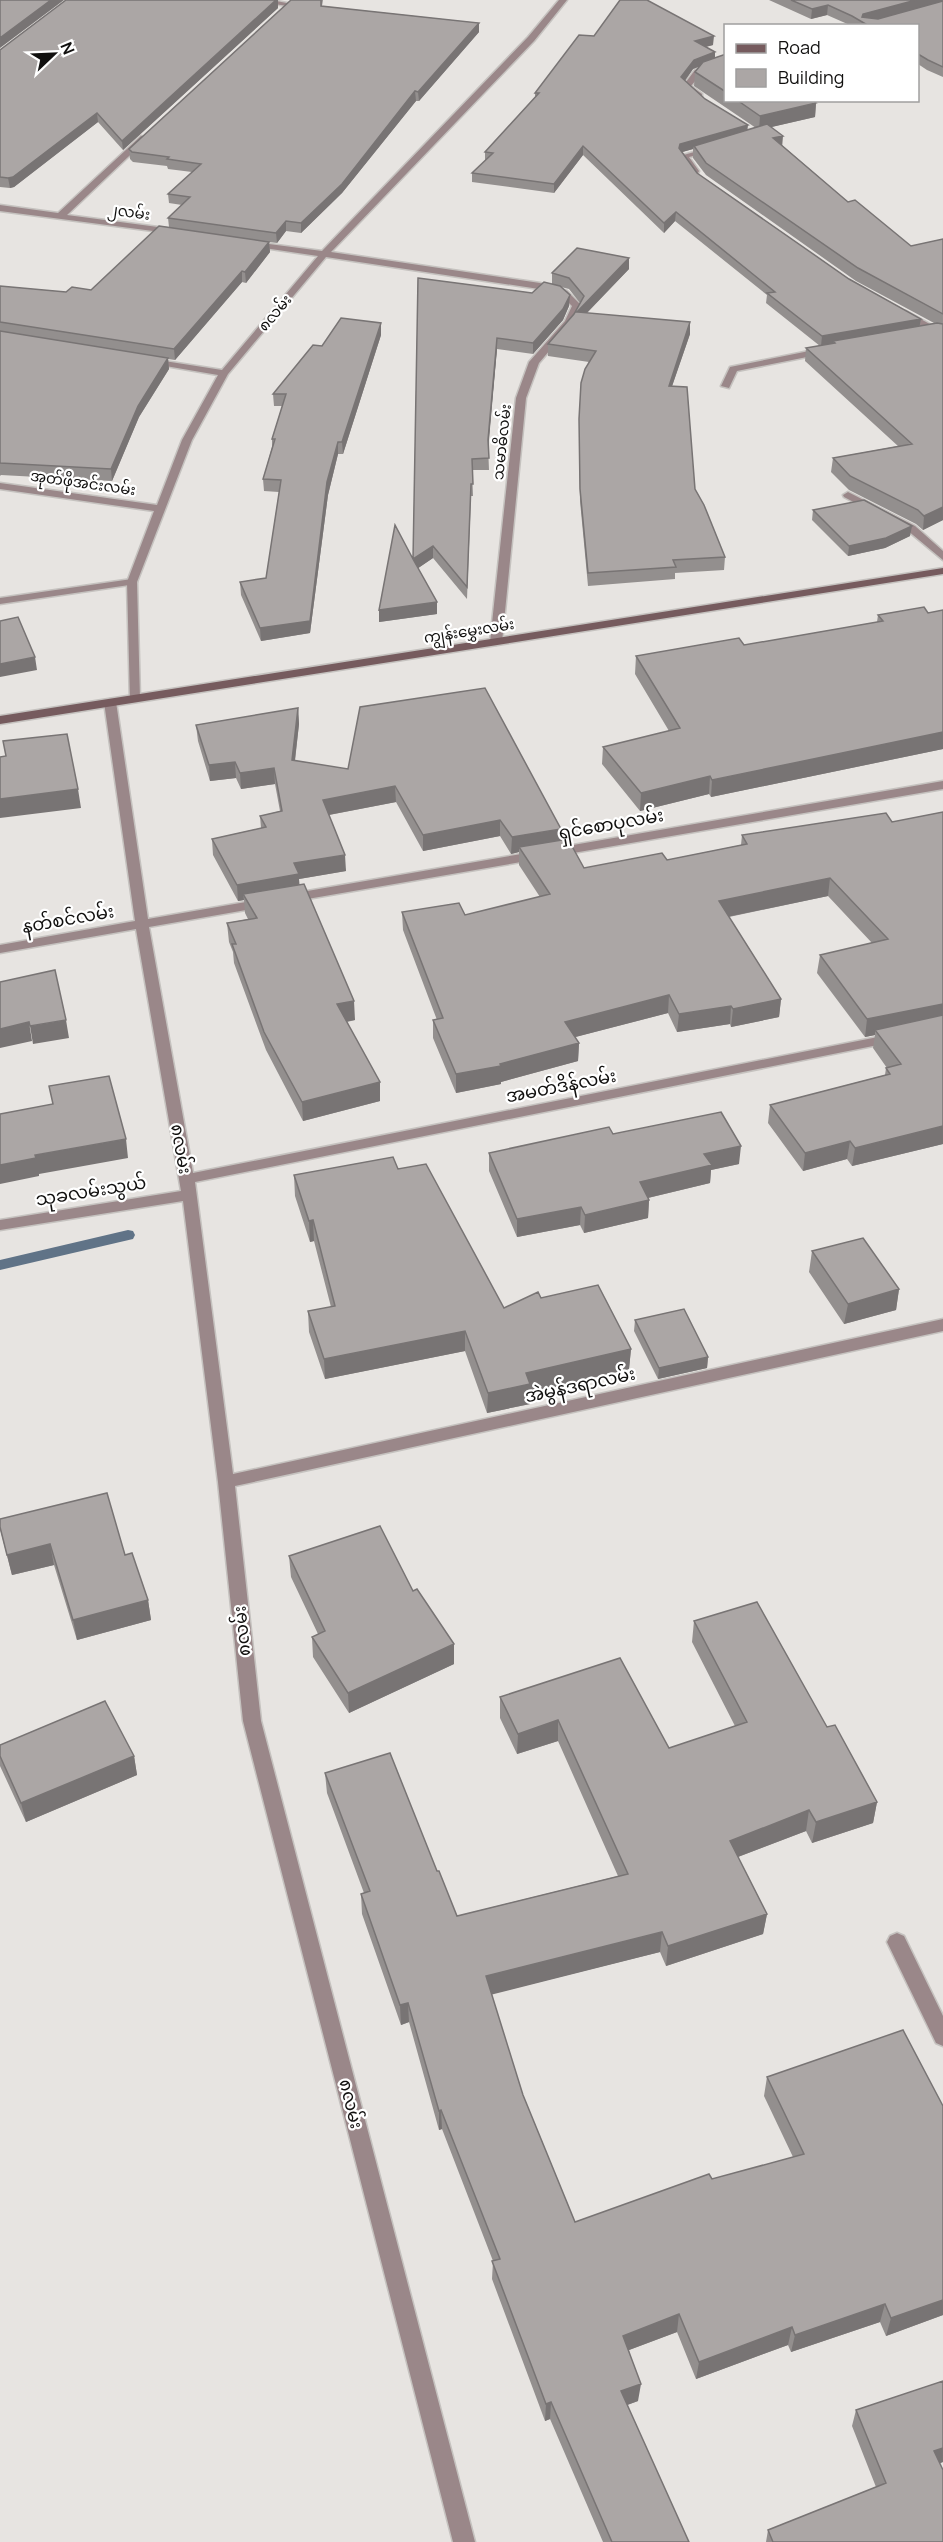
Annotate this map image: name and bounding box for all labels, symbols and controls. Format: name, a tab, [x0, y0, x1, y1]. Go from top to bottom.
north arrow	[24, 24, 84, 84]
legend	[724, 24, 919, 102]
text: Road	[778, 35, 821, 59]
text: N	[55, 39, 80, 58]
text: Building	[778, 65, 844, 89]
street label: ၂လမ်း	[106, 198, 152, 227]
street label: ၈လမ်း	[253, 290, 296, 336]
street label: သမာဓိလမ်း	[487, 403, 516, 481]
street label: အုတ်ဖိုအင်းလမ်း	[29, 465, 137, 502]
street label: ကျွန်းမွှေးလမ်း	[422, 613, 516, 651]
street label: ရှင်စောပုလမ်း	[556, 802, 666, 848]
street label: နတ်စင်လမ်း	[20, 898, 116, 942]
street label: အမတ်ဒိန်လမ်း	[503, 1062, 619, 1111]
street label: ၈လမ်း	[166, 1122, 198, 1176]
street label: သုခလမ်းသွယ်	[34, 1169, 148, 1215]
street label: အဲမွန်ဒရာလမ်း	[522, 1361, 638, 1411]
street label: ၈လမ်း	[226, 1605, 256, 1657]
street label: ၈လမ်း	[334, 2076, 370, 2131]

